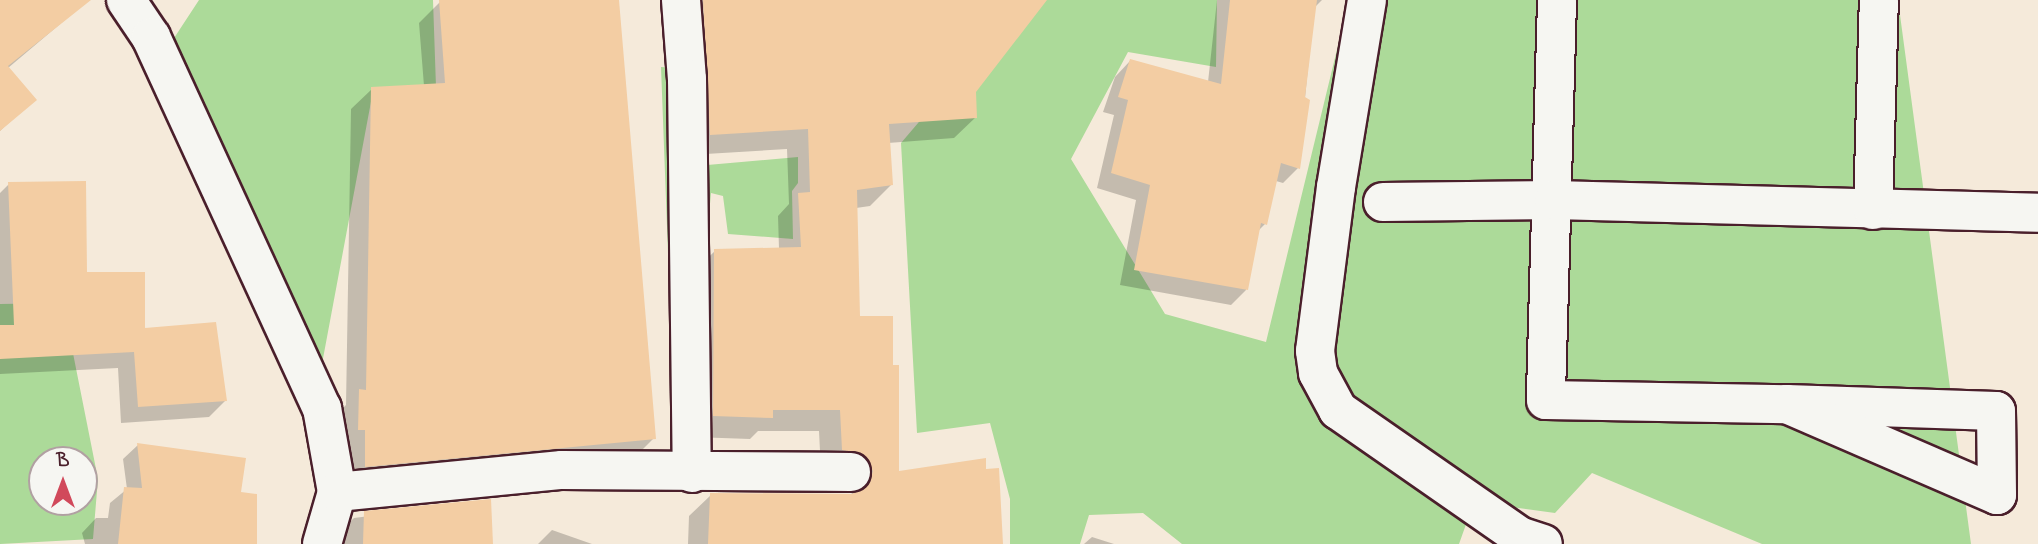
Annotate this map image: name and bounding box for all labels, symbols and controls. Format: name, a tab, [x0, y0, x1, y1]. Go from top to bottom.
north arrow	[28, 446, 98, 516]
text: B	[57, 448, 69, 475]

